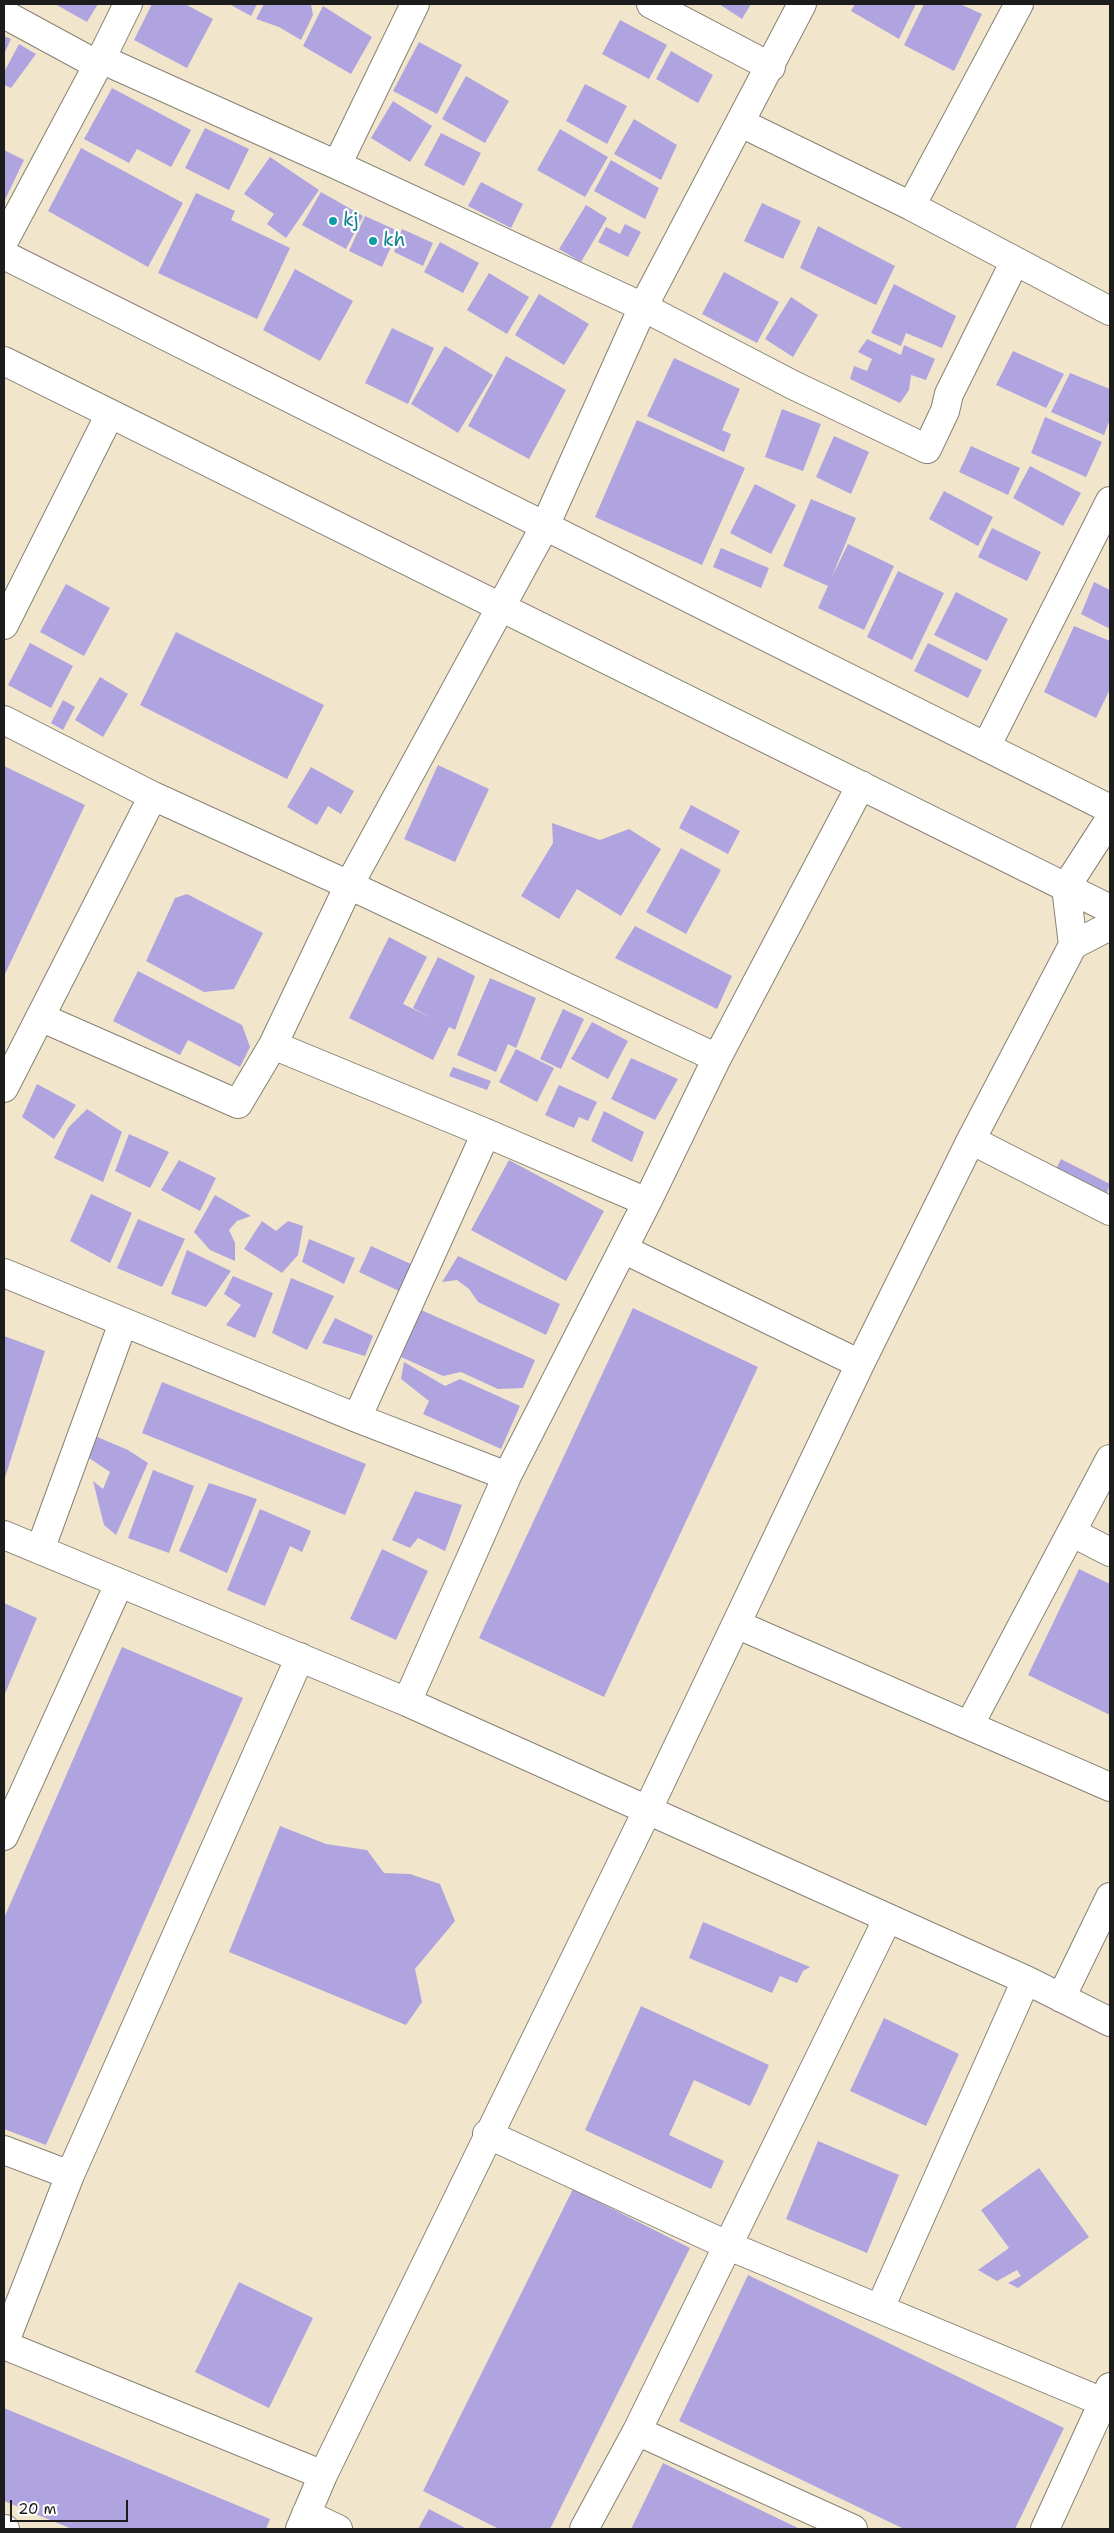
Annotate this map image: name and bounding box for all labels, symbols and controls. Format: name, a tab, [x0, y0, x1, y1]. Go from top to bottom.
place label: kj	[343, 210, 359, 232]
marker: kj	[327, 215, 339, 227]
place label: kh	[383, 230, 405, 252]
marker: kh	[367, 235, 379, 247]
scale bar	[12, 2490, 130, 2522]
text: 20 m	[18, 2499, 57, 2519]

